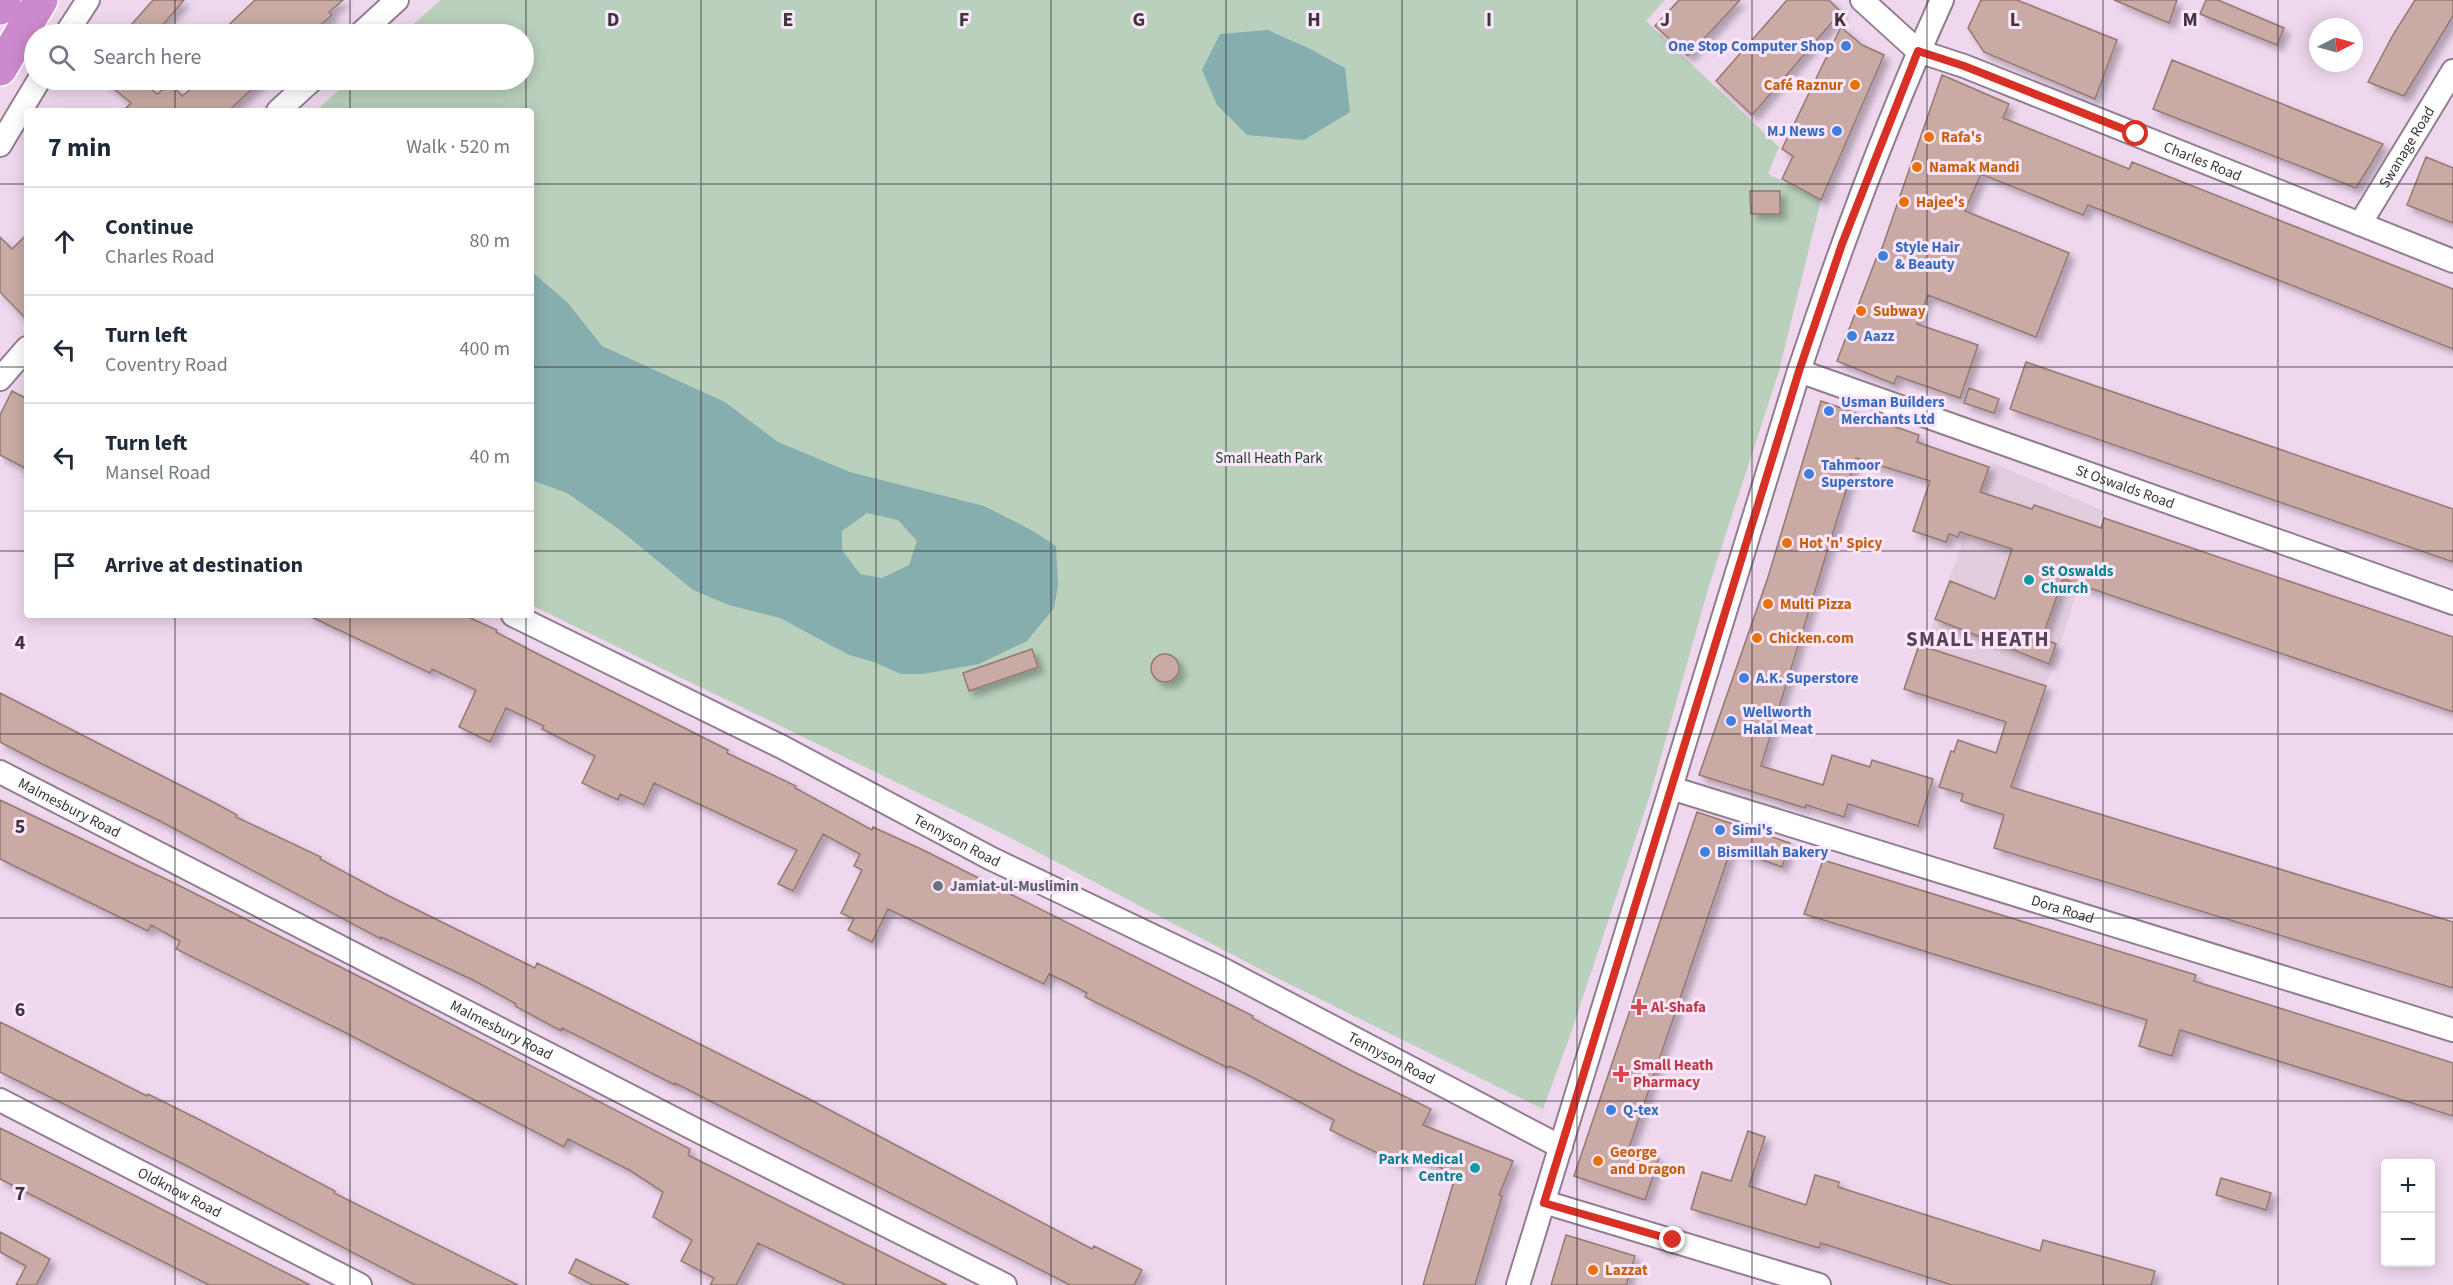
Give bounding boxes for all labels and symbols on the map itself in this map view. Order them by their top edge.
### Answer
text: D [607,6,619,34]
text: E [783,6,793,34]
text: F [959,6,969,34]
text: G [1133,6,1145,34]
text: H [1307,6,1321,34]
text: I [1486,6,1492,34]
text: J [1660,6,1670,34]
text: K [1834,6,1847,34]
text: L [2010,6,2020,34]
text: M [2182,6,2198,34]
north arrow [2309,18,2363,72]
place label: One Stop Computer Shop [1668,36,1834,57]
marker: One Stop Computer Shop [1839,39,1853,53]
place label: Café Raznur [1764,75,1843,96]
marker: Café Raznur [1848,78,1862,92]
street label: Swanage Road [2374,102,2440,192]
route start [2122,120,2148,146]
place label: MJ News [1767,121,1825,142]
marker: MJ News [1830,124,1844,138]
place label: Rafa's [1941,127,1982,148]
marker: Rafa's [1922,130,1936,144]
street label: Charles Road [2160,136,2245,186]
place label: Namak Mandi [1929,157,2020,178]
marker: Namak Mandi [1910,160,1924,174]
place label: Hajee's [1916,192,1965,213]
marker: Hajee's [1897,195,1911,209]
place label: Style Hair & Beauty [1895,237,1960,275]
marker: Style Hair & Beauty [1876,249,1890,263]
place label: Subway [1873,301,1926,322]
marker: Subway [1854,304,1868,318]
place label: Aazz [1863,326,1895,347]
marker: Aazz [1845,329,1859,343]
place label: Usman Builders Merchants Ltd [1841,392,1945,430]
marker: Usman Builders Merchants Ltd [1822,404,1836,418]
park label: Small Heath Park [1215,448,1323,469]
place label: Tahmoor Superstore [1821,455,1894,493]
street label: St Oswalds Road [2073,459,2178,514]
marker: Tahmoor Superstore [1802,467,1816,481]
place label: Hot 'n' Spicy [1799,533,1882,554]
marker: Hot 'n' Spicy [1780,536,1794,550]
place label: St Oswalds Church [2041,561,2114,599]
marker: St Oswalds Church [2022,573,2036,587]
place label: Multi Pizza [1780,594,1852,615]
marker: Multi Pizza [1761,597,1775,611]
district label: SMALL HEATH [1906,624,2050,654]
place label: Chicken.com [1769,628,1854,649]
text: 4 [15,629,26,657]
marker: Chicken.com [1750,631,1764,645]
place label: A.K. Superstore [1755,668,1859,689]
marker: A.K. Superstore [1737,671,1751,685]
place label: Wellworth Halal Meat [1743,702,1813,740]
marker: Wellworth Halal Meat [1724,714,1738,728]
street label: Malmesbury Road [14,773,124,843]
street label: Tennyson Road [910,809,1004,872]
text: 5 [15,813,25,841]
place label: Simi's [1732,820,1773,841]
marker: Simi's [1713,823,1727,837]
place label: Bismillah Bakery [1717,842,1829,863]
marker: Bismillah Bakery [1698,845,1712,859]
place label: Jamiat-ul-Muslimin [950,876,1079,897]
marker: Jamiat-ul-Muslimin [931,879,945,893]
street label: Dora Road [2029,890,2097,929]
street label: Malmesbury Road [447,995,557,1065]
text: 6 [15,996,25,1024]
place label: Al-Shafa [1650,997,1706,1018]
marker: Al-Shafa [1632,1000,1646,1014]
street label: Tennyson Road [1344,1026,1439,1090]
place label: Small Heath Pharmacy [1633,1055,1713,1093]
marker: Small Heath Pharmacy [1614,1067,1628,1081]
place label: Q-tex [1623,1100,1659,1121]
marker: Q-tex [1604,1103,1618,1117]
place label: George and Dragon [1610,1142,1686,1180]
place label: Park Medical Centre [1378,1149,1464,1187]
marker: George and Dragon [1591,1154,1605,1168]
marker: Park Medical Centre [1468,1161,1482,1175]
street label: Oldknow Road [134,1162,225,1223]
text: 7 [15,1180,25,1208]
route end [1659,1226,1685,1252]
place label: Lazzat [1605,1260,1648,1281]
marker: Lazzat [1586,1263,1600,1277]

